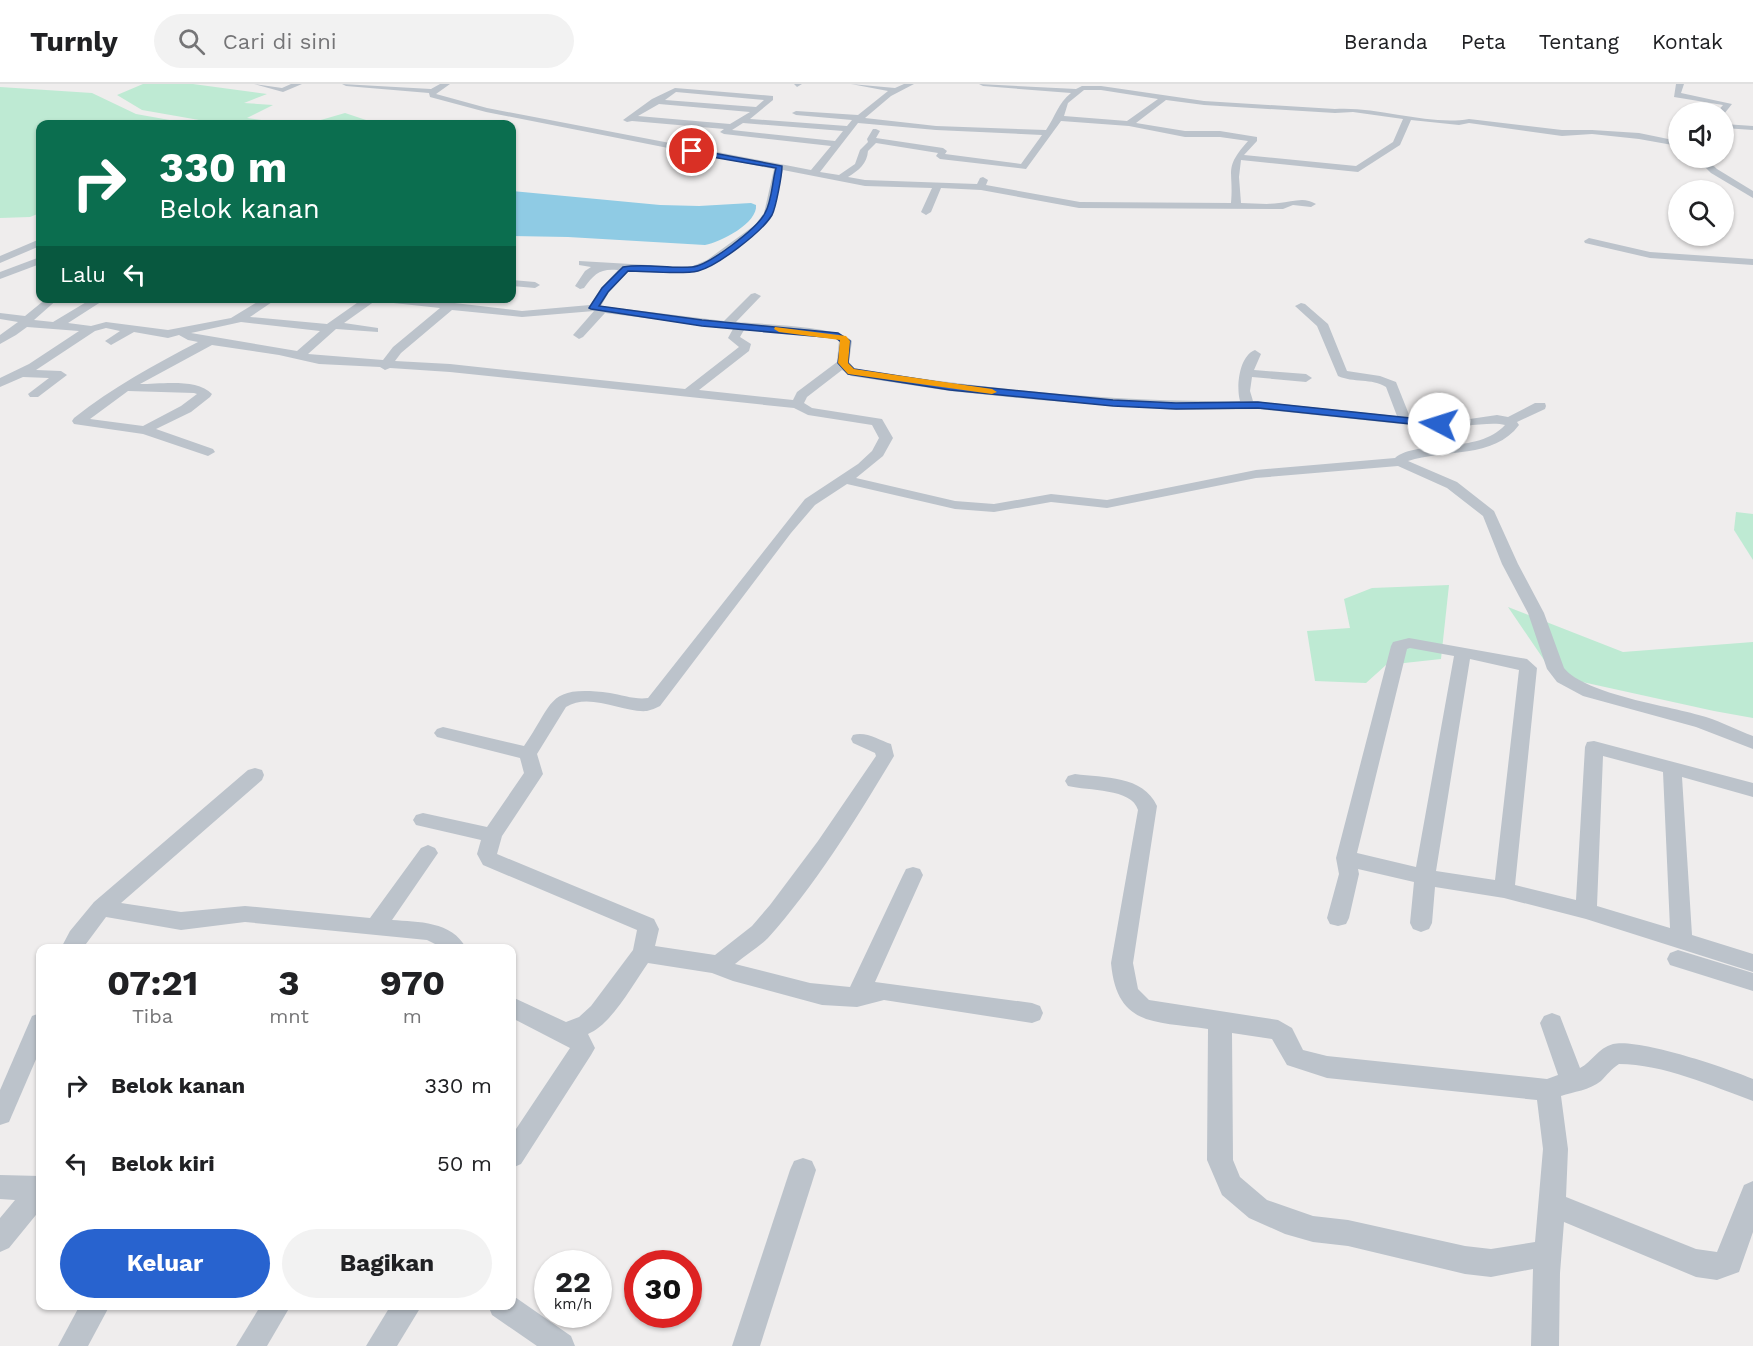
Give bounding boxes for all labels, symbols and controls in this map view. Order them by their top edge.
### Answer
search box [154,14,574,68]
text: Turnly [30,25,118,58]
icon: search [175,25,208,58]
text: Cari di sini [223,29,337,54]
text: Beranda [1344,29,1428,54]
text: Peta [1461,29,1506,54]
text: Tentang [1539,29,1619,54]
text: Kontak [1652,29,1723,54]
map controls [1668,102,1734,246]
button: sound [1668,102,1734,168]
pin [666,125,717,176]
icon: arrive [675,134,708,167]
text: 330 m [159,143,287,192]
icon: right [60,144,138,222]
button: search [1668,180,1734,246]
text: Belok kanan [159,193,320,225]
icon: left [118,258,151,291]
text: Lalu [60,262,106,287]
position arrow [1407,392,1471,456]
text: 07:21 [107,962,198,1004]
text: 3 [278,962,300,1004]
text: 970 [380,962,445,1004]
text: Tiba [132,1004,173,1028]
text: mnt [269,1004,309,1028]
text: m [403,1004,422,1028]
icon: right [60,1069,93,1102]
text: Belok kanan [111,1073,245,1098]
text: 330 m [424,1073,492,1098]
icon: left [60,1147,93,1180]
text: Belok kiri [111,1151,215,1176]
text: 50 m [437,1151,492,1176]
button: Keluar [60,1229,270,1298]
button: Bagikan [282,1229,492,1298]
speed limit sign: 30 [624,1250,702,1328]
text: 22 [555,1264,591,1299]
text: km/h [554,1295,592,1313]

